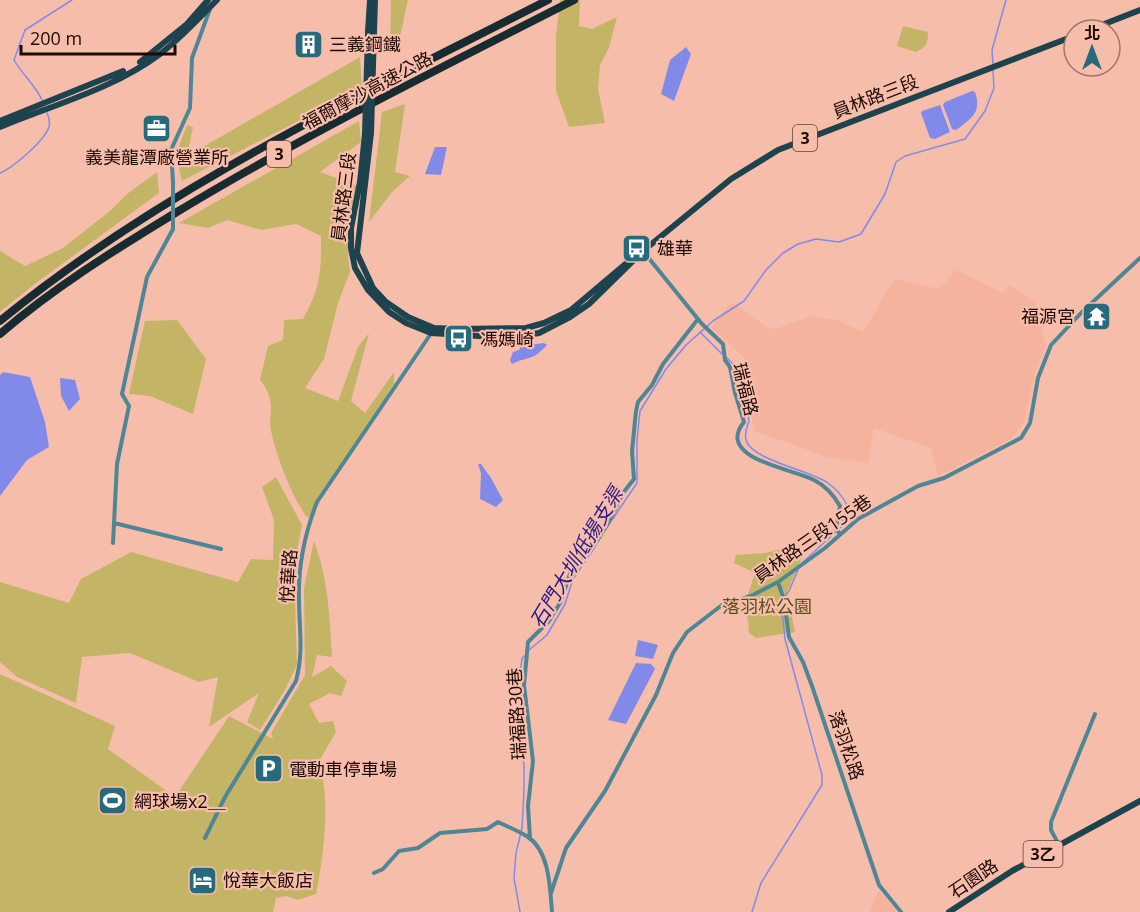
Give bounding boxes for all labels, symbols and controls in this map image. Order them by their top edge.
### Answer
scale bar [21,18,176,56]
north arrow [1062,18,1122,78]
text: 北 [1084,22,1100,44]
text: 200 m [30,26,82,50]
building icon: 三義鋼鐵 [292,28,324,60]
place label: 三義鋼鐵 [329,32,401,56]
street label: 福爾摩沙高速公路 [298,46,436,134]
street label: 員林路三段 [829,69,921,123]
office icon: 義美龍潭廠營業所 [141,112,173,144]
road number: 3 [793,125,817,151]
road number: 3 [267,141,291,167]
place label: 義美龍潭廠營業所 [85,145,229,169]
street label: 員林路三段 [326,151,360,243]
bus stop icon: 雄華 [620,232,652,264]
place label: 雄華 [657,236,693,260]
temple icon: 福源宮 [1080,300,1112,332]
place label: 福源宮 [1021,304,1075,328]
bus stop icon: 馮媽崎 [443,323,475,355]
place label: 馮媽崎 [480,327,534,351]
street label: 瑞福路 [728,360,764,418]
water label: 石門大圳低揚支渠 [523,479,630,633]
street label: 員林路三段155巷 [748,488,876,588]
street label: 悅華路 [274,548,302,604]
park label: 落羽松公園 [722,594,812,618]
street label: 瑞福路30巷 [502,667,530,761]
street label: 落羽松路 [824,707,870,783]
parking icon: 電動車停車場 [252,753,284,785]
place label: 電動車停車場 [289,757,397,781]
sports icon: 網球場x2＿ [97,785,129,817]
place label: 網球場x2＿ [134,789,226,813]
road number: 3乙 [1024,841,1062,867]
street label: 石園路 [944,853,1002,903]
hotel icon: 悅華大飯店 [186,864,218,896]
place label: 悅華大飯店 [223,868,313,892]

